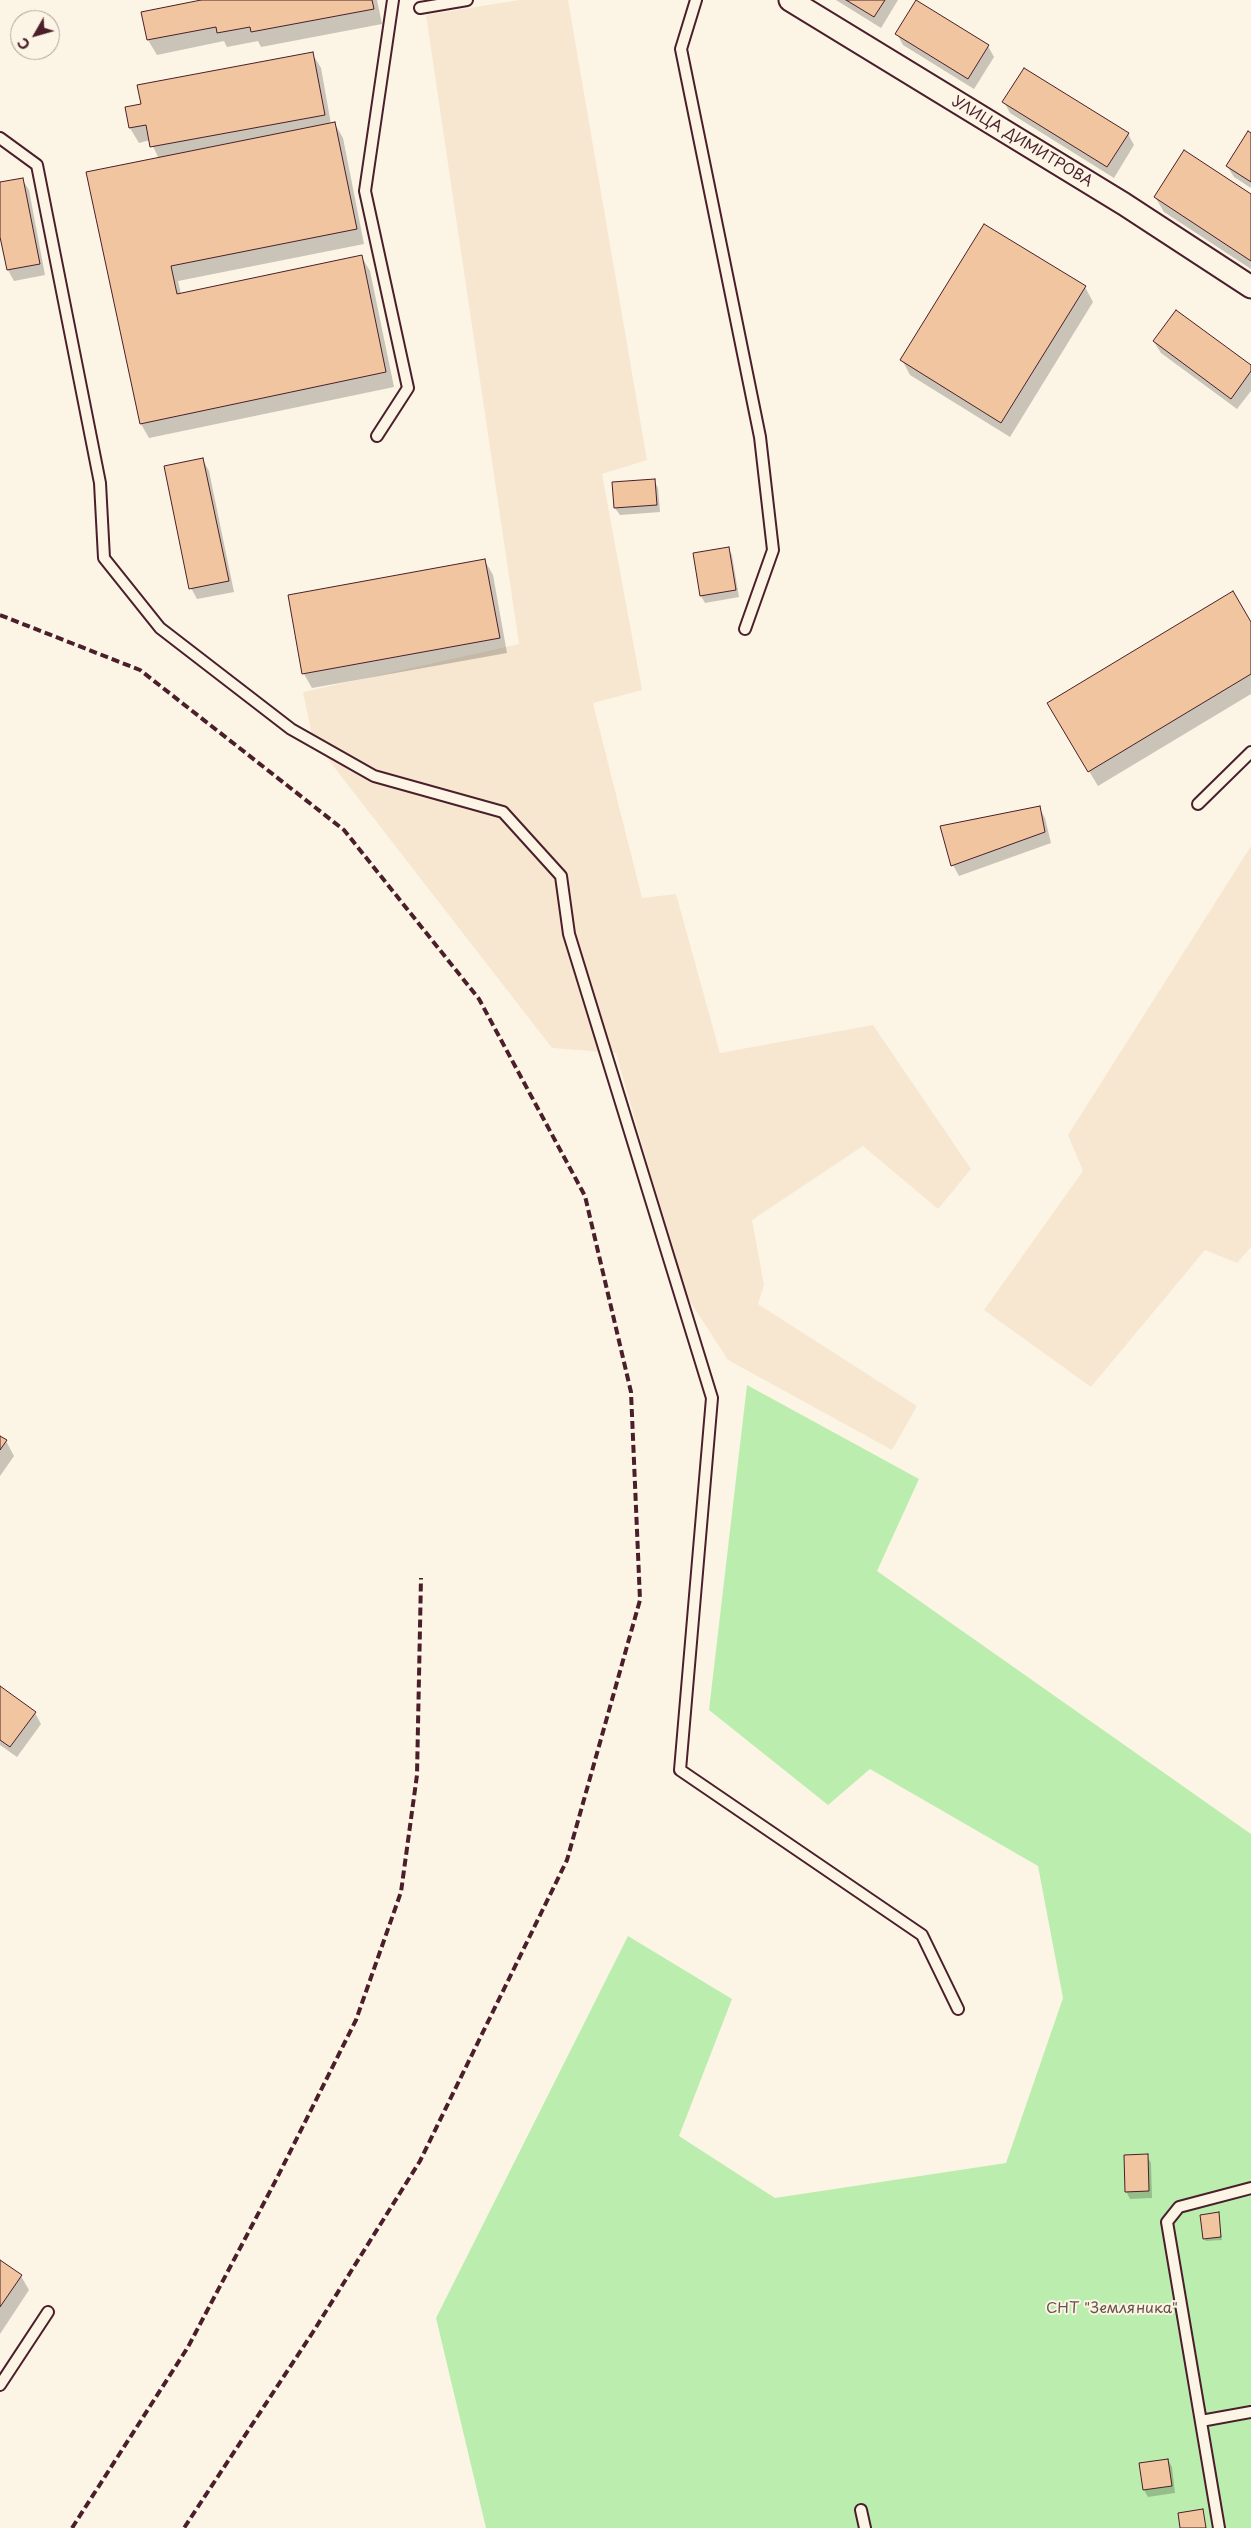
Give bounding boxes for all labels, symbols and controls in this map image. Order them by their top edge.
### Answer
north arrow [10,10,60,60]
text: С [12,33,35,55]
street label: УЛИЦА ДИМИТРОВА [948,93,1096,191]
park label: СНТ "Земляника" [1046,2300,1178,2318]

